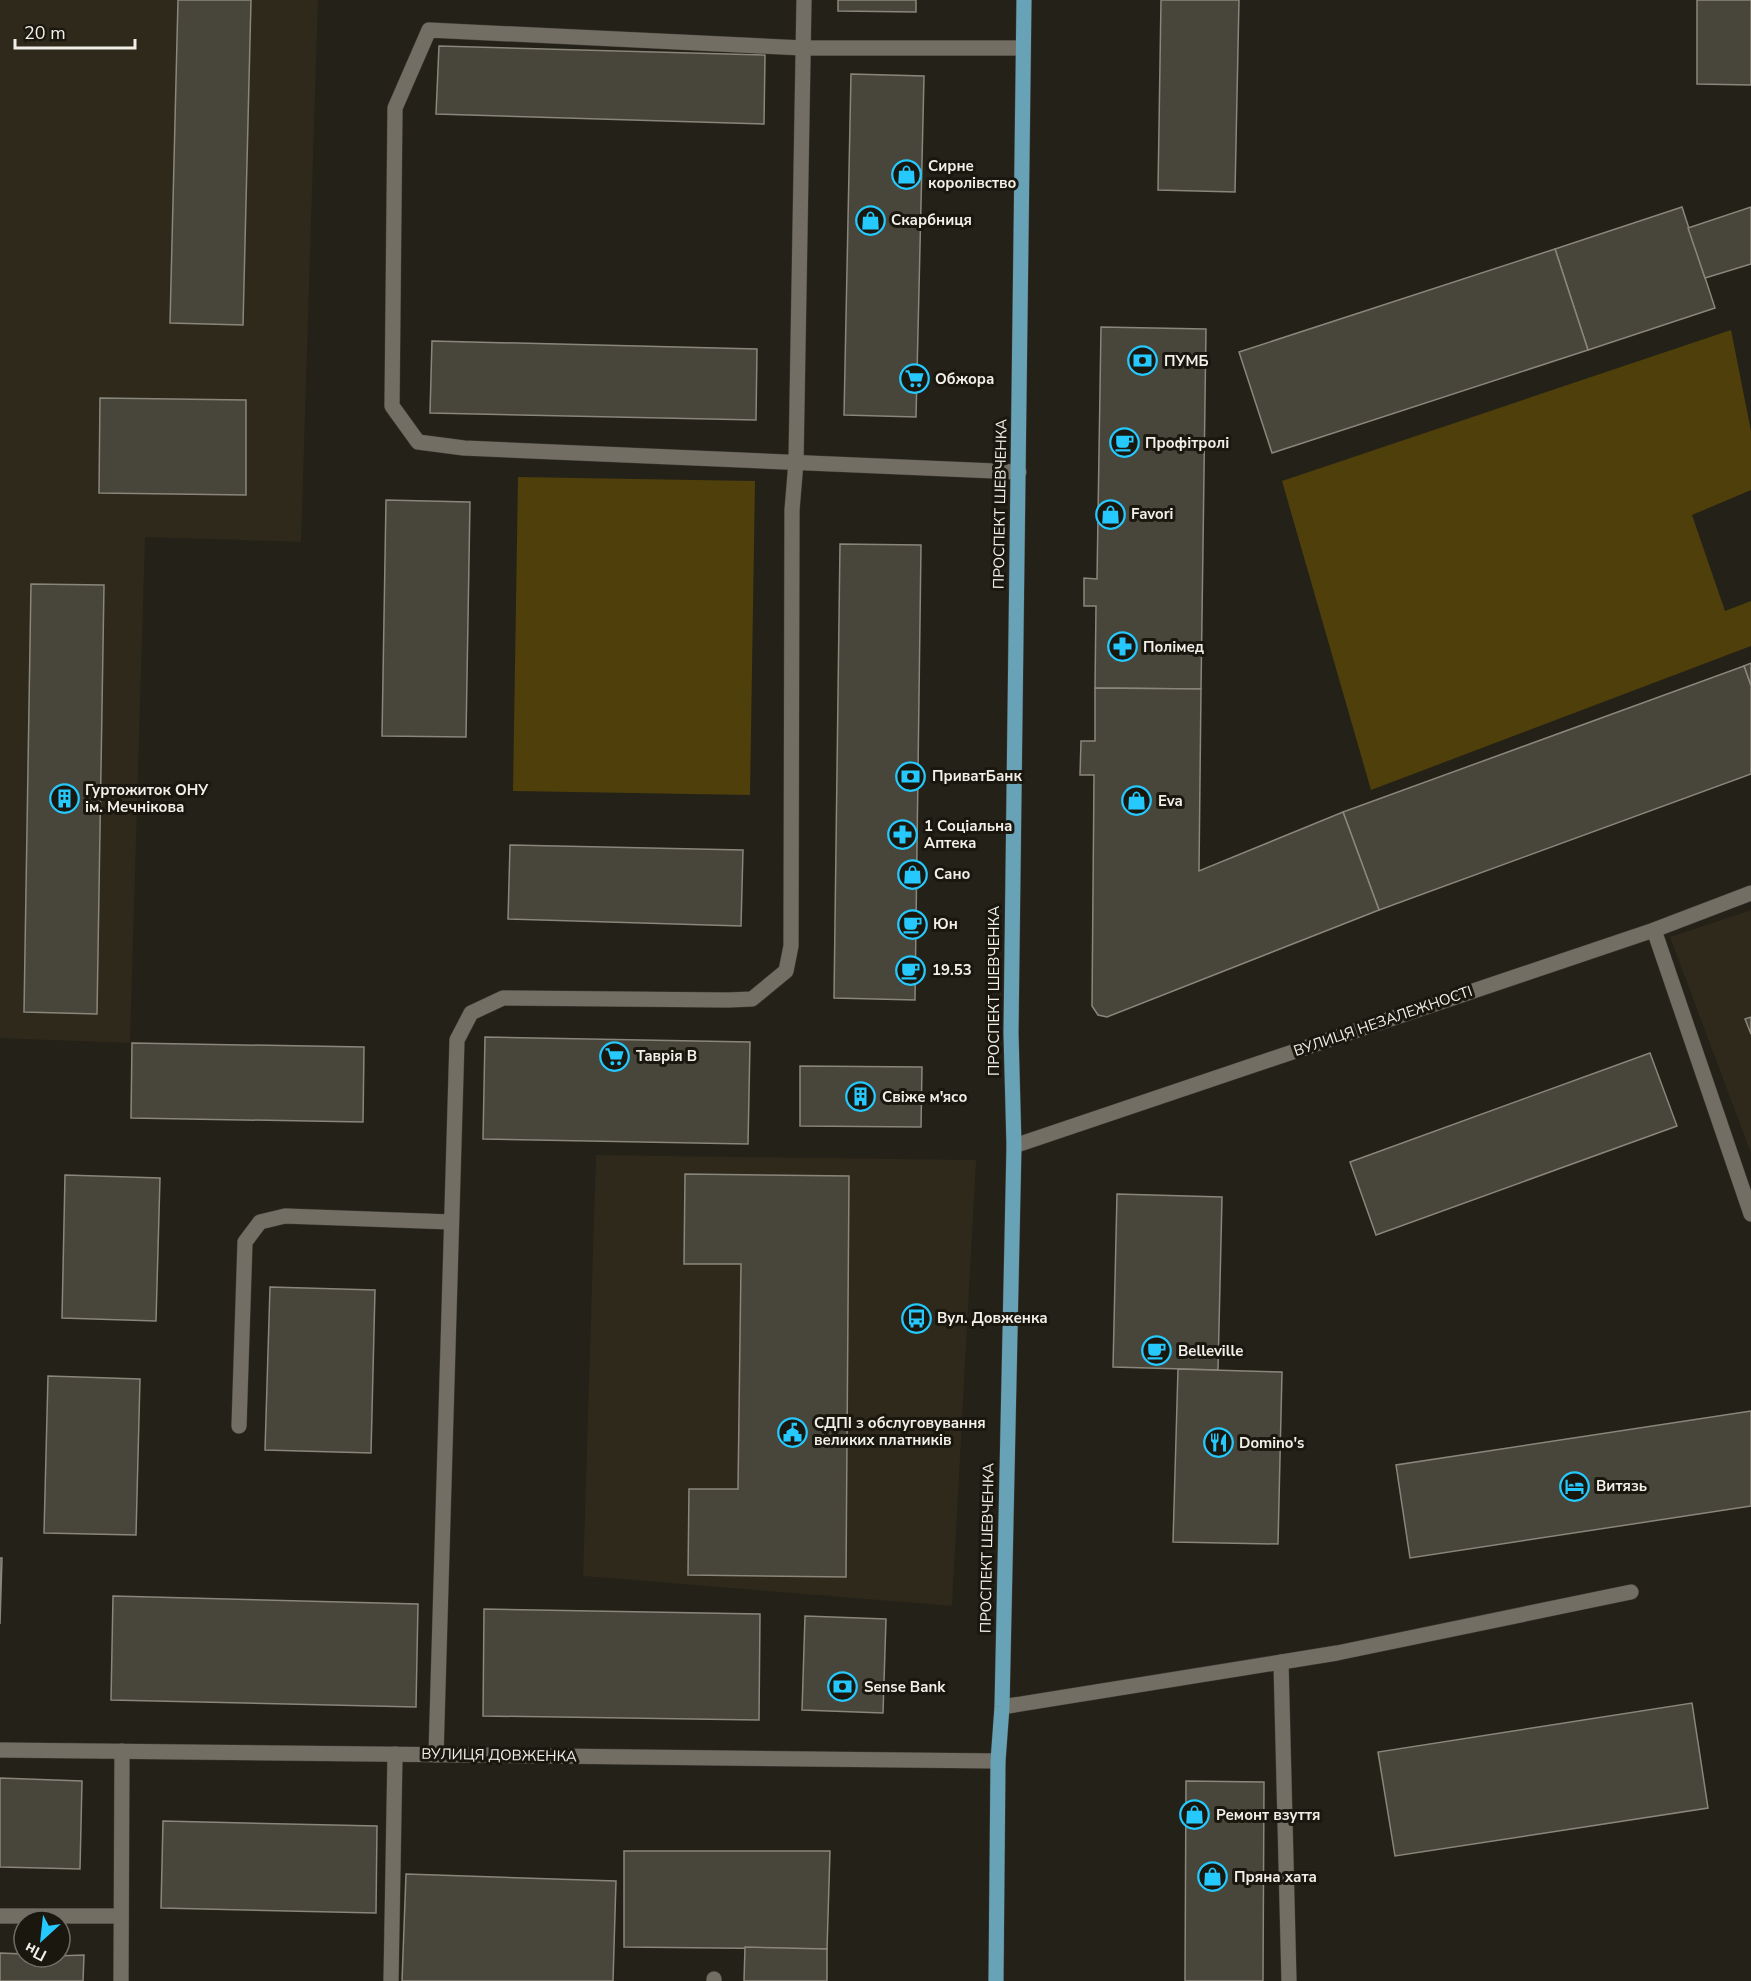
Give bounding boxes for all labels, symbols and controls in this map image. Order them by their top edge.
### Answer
scale bar [15,12,135,50]
text: 20 m [24,21,66,45]
place label: Сирне королівство [928,156,1017,193]
shop icon: Сирне королівство [891,159,923,191]
shop icon: Скарбниця [854,204,886,236]
place label: Скарбниця [891,210,972,230]
bank icon: ПУМБ [1127,345,1159,377]
place label: ПУМБ [1164,351,1209,371]
supermarket icon: Обжора [898,363,930,395]
place label: Обжора [935,369,995,389]
street label: ПРОСПЕКТ ШЕВЧЕНКА [989,419,1011,589]
cafe icon: Профітролі [1108,427,1140,459]
place label: Профітролі [1145,433,1229,453]
shop icon: Favori [1094,498,1126,530]
place label: Favori [1131,504,1173,524]
pharmacy icon: Полімед [1106,631,1138,663]
place label: Полімед [1143,637,1204,657]
bank icon: ПриватБанк [895,760,927,792]
place label: ПриватБанк [932,766,1022,786]
place label: Гуртожиток ОНУ ім. Мечнікова [85,780,209,817]
building icon: Гуртожиток ОНУ ім. Мечнікова [48,783,80,815]
shop icon: Eva [1121,785,1153,817]
place label: Eva [1158,791,1183,811]
place label: 1 Соціальна Аптека [924,816,1013,853]
pharmacy icon: 1 Соціальна Аптека [887,819,919,851]
shop icon: Сано [897,858,929,890]
place label: Сано [934,864,971,884]
street label: ПРОСПЕКТ ШЕВЧЕНКА [984,906,1004,1076]
cafe icon: Юн [896,908,928,940]
place label: Юн [933,914,958,934]
cafe icon: 19.53 [895,954,927,986]
place label: 19.53 [932,960,972,980]
street label: ВУЛИЦЯ НЕЗАЛЕЖНОСТІ [1291,981,1475,1061]
supermarket icon: Таврія В [599,1040,631,1072]
place label: Таврія В [636,1046,697,1066]
building icon: Свіже м'ясо [845,1081,877,1113]
place label: Свіже м'ясо [882,1087,967,1107]
bus stop icon: Вул. Довженка [900,1302,932,1334]
place label: Вул. Довженка [937,1308,1048,1328]
cafe icon: Belleville [1141,1335,1173,1367]
place label: Belleville [1178,1341,1243,1361]
place label: СДПІ з обслуговування великих платників [814,1413,986,1450]
public building icon: СДПІ з обслуговування великих платників [777,1416,809,1448]
restaurant icon: Domino's [1202,1427,1234,1459]
place label: Domino's [1239,1433,1304,1453]
street label: ПРОСПЕКТ ШЕВЧЕНКА [976,1463,998,1633]
hotel icon: Витязь [1559,1470,1591,1502]
place label: Витязь [1596,1476,1647,1496]
bank icon: Sense Bank [827,1671,859,1703]
place label: Sense Bank [864,1677,946,1697]
street label: ВУЛИЦЯ ДОВЖЕНКА [421,1744,577,1766]
shop icon: Ремонт взуття [1179,1799,1211,1831]
place label: Ремонт взуття [1216,1805,1321,1825]
shop icon: Пряна хата [1197,1861,1229,1893]
place label: Пряна хата [1234,1867,1317,1887]
north arrow [12,1909,72,1969]
text: Пн [21,1937,50,1966]

